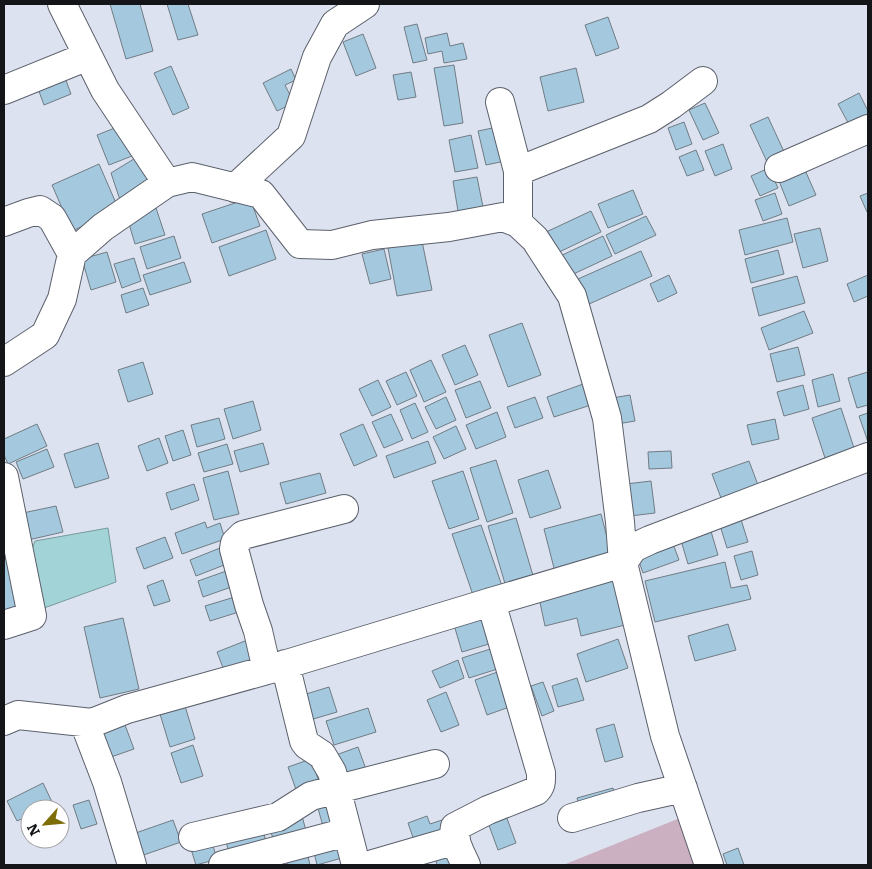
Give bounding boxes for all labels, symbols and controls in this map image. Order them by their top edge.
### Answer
north arrow [20,799,70,849]
text: N [21,820,44,840]

